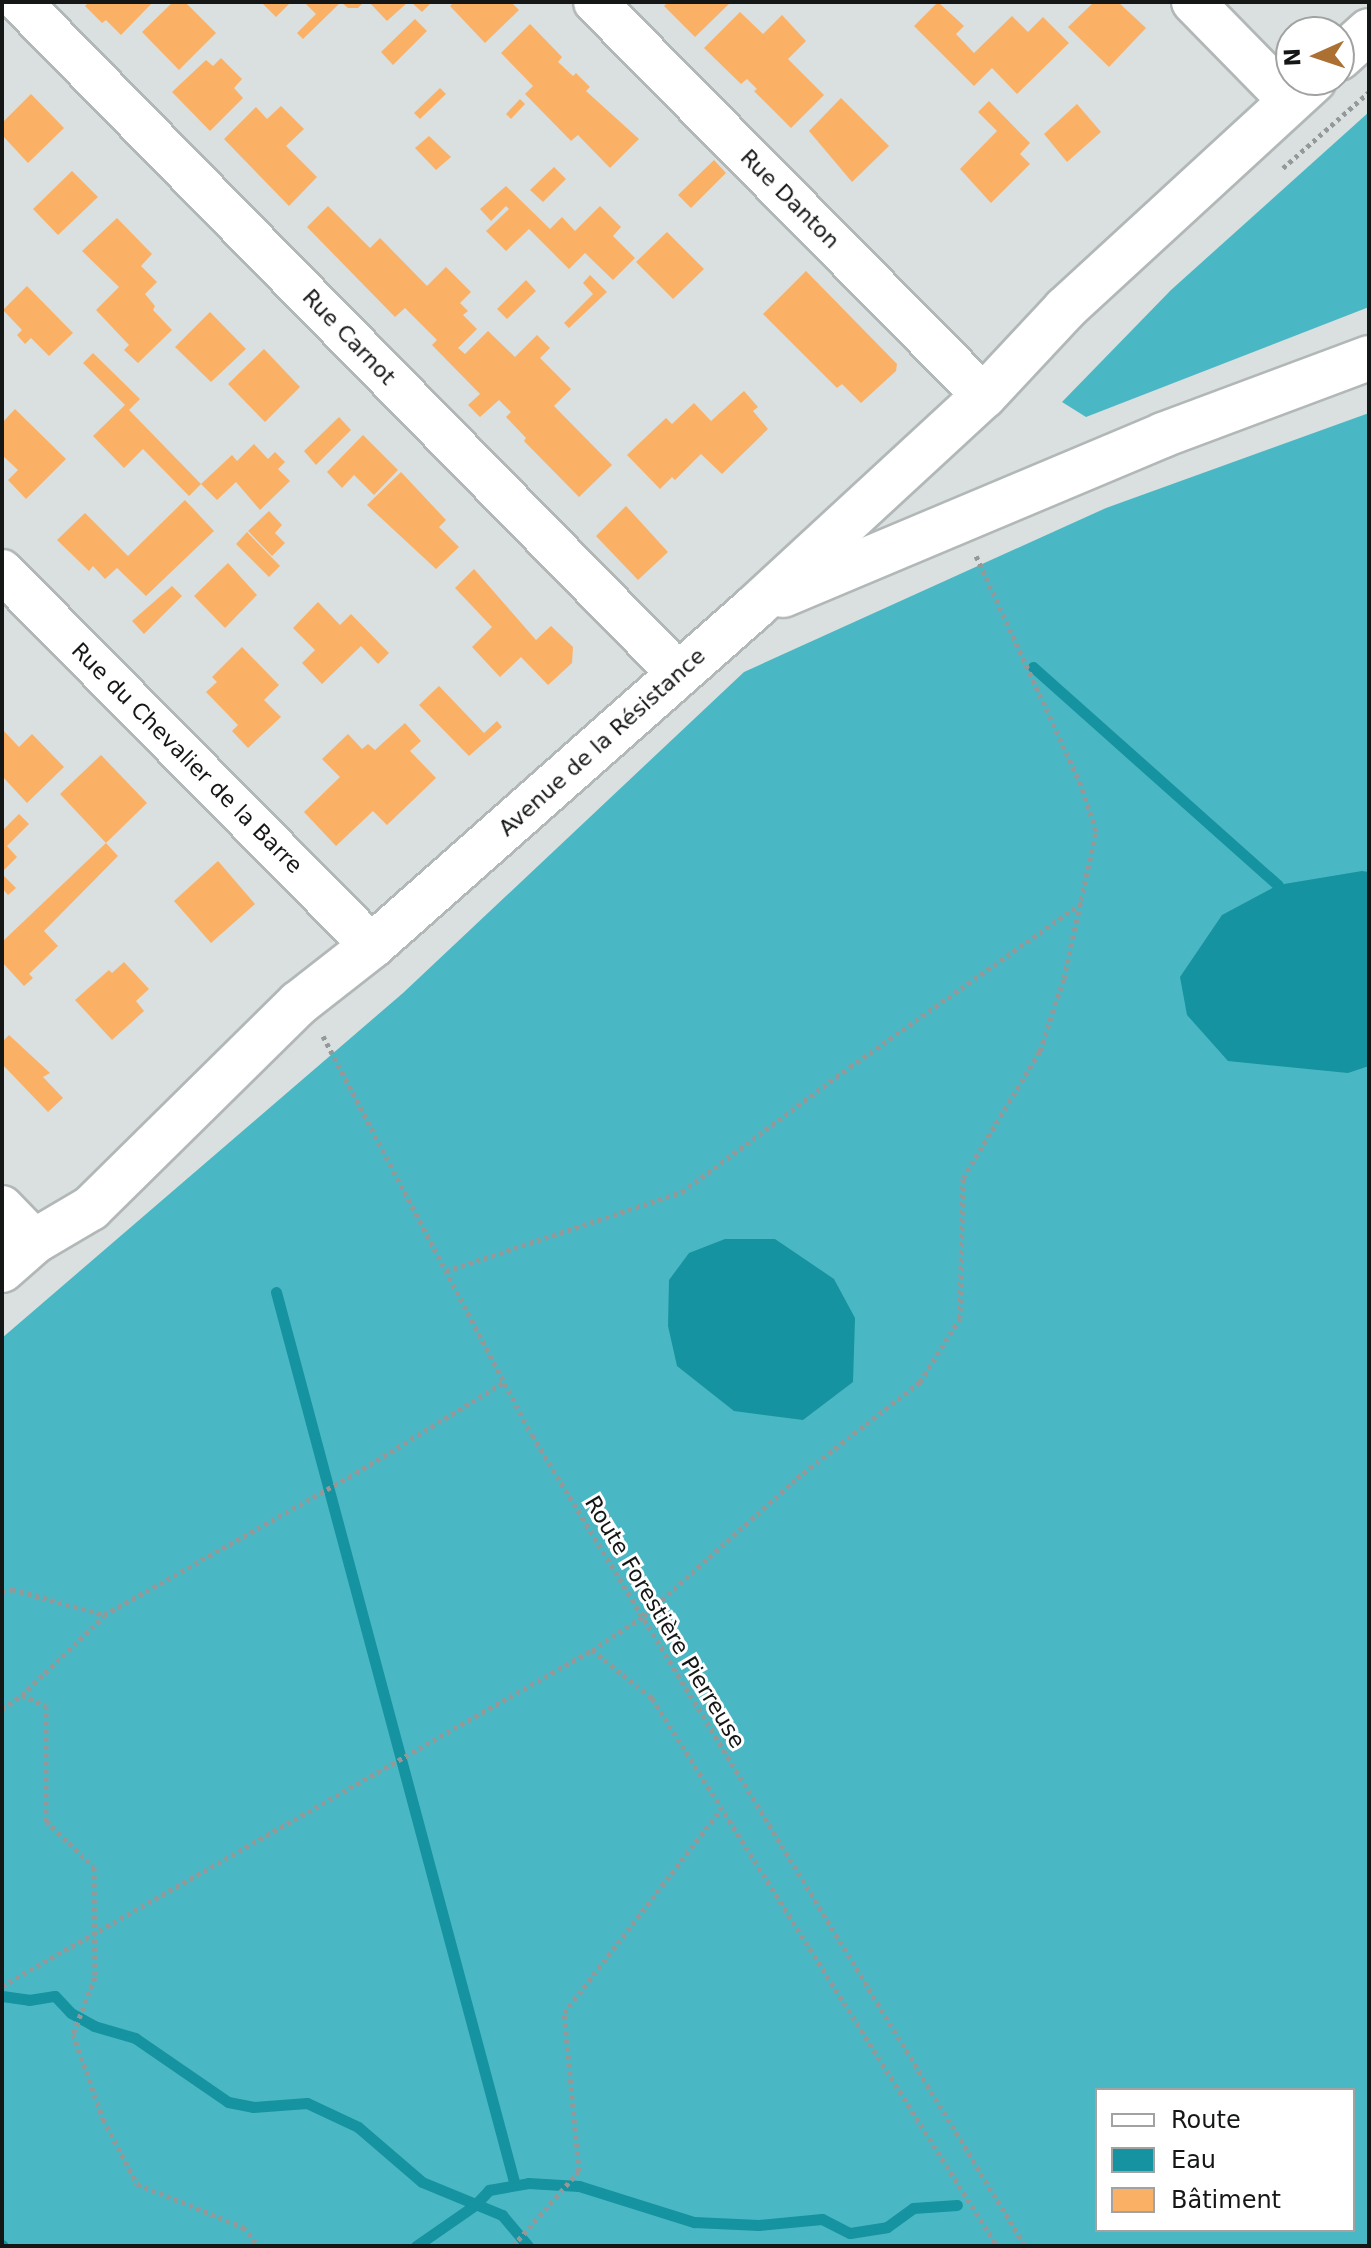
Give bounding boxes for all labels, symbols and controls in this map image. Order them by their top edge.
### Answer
north arrow [1275,16,1355,96]
text: N [1280,47,1305,67]
street label: Rue Danton [735,144,845,254]
street label: Rue Carnot [297,284,401,390]
street label: Rue du Chevalier de la Barre [66,637,308,879]
street label: Avenue de la Résistance [493,642,711,842]
street label: Route Forestière Pierreuse [579,1491,751,1753]
legend [1095,2088,1355,2232]
text: Route [1171,2106,1241,2134]
text: Eau [1171,2146,1216,2174]
text: Bâtiment [1171,2186,1281,2214]

